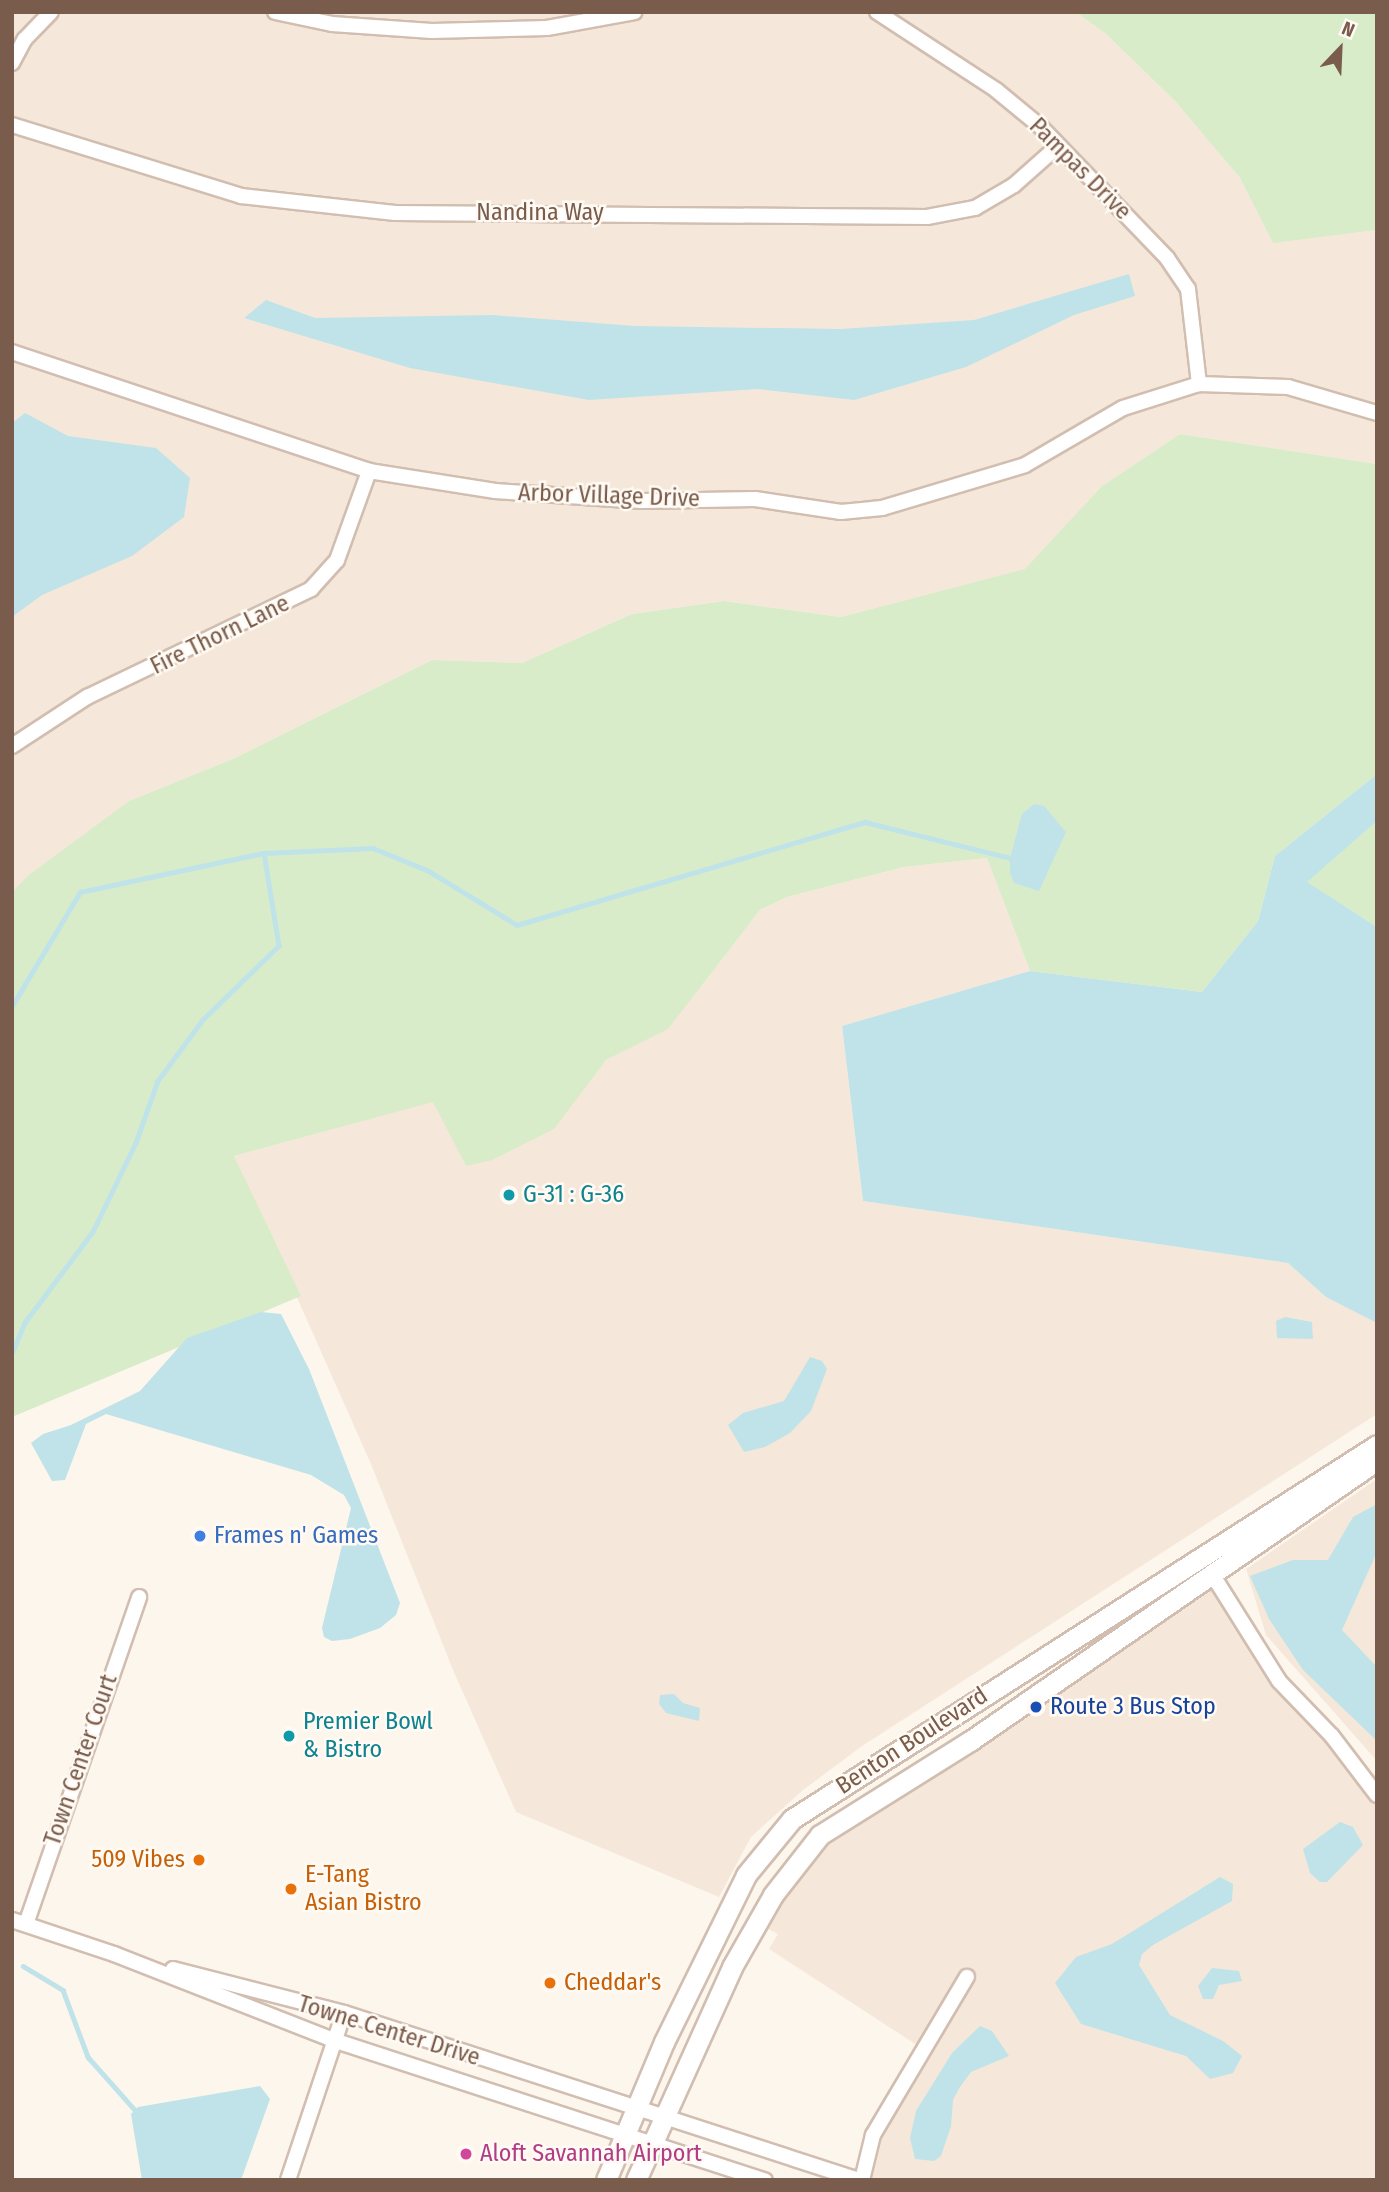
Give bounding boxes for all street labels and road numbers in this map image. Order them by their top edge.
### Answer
street label: Pampas Drive [1023,112,1137,226]
street label: Nandina Way [476,199,604,227]
street label: Arbor Village Drive [518,478,700,514]
street label: Fire Thorn Lane [146,589,294,681]
street label: Town Center Court [38,1671,124,1849]
street label: Benton Boulevard [831,1681,993,1801]
street label: Towne Center Drive [295,1990,483,2072]

